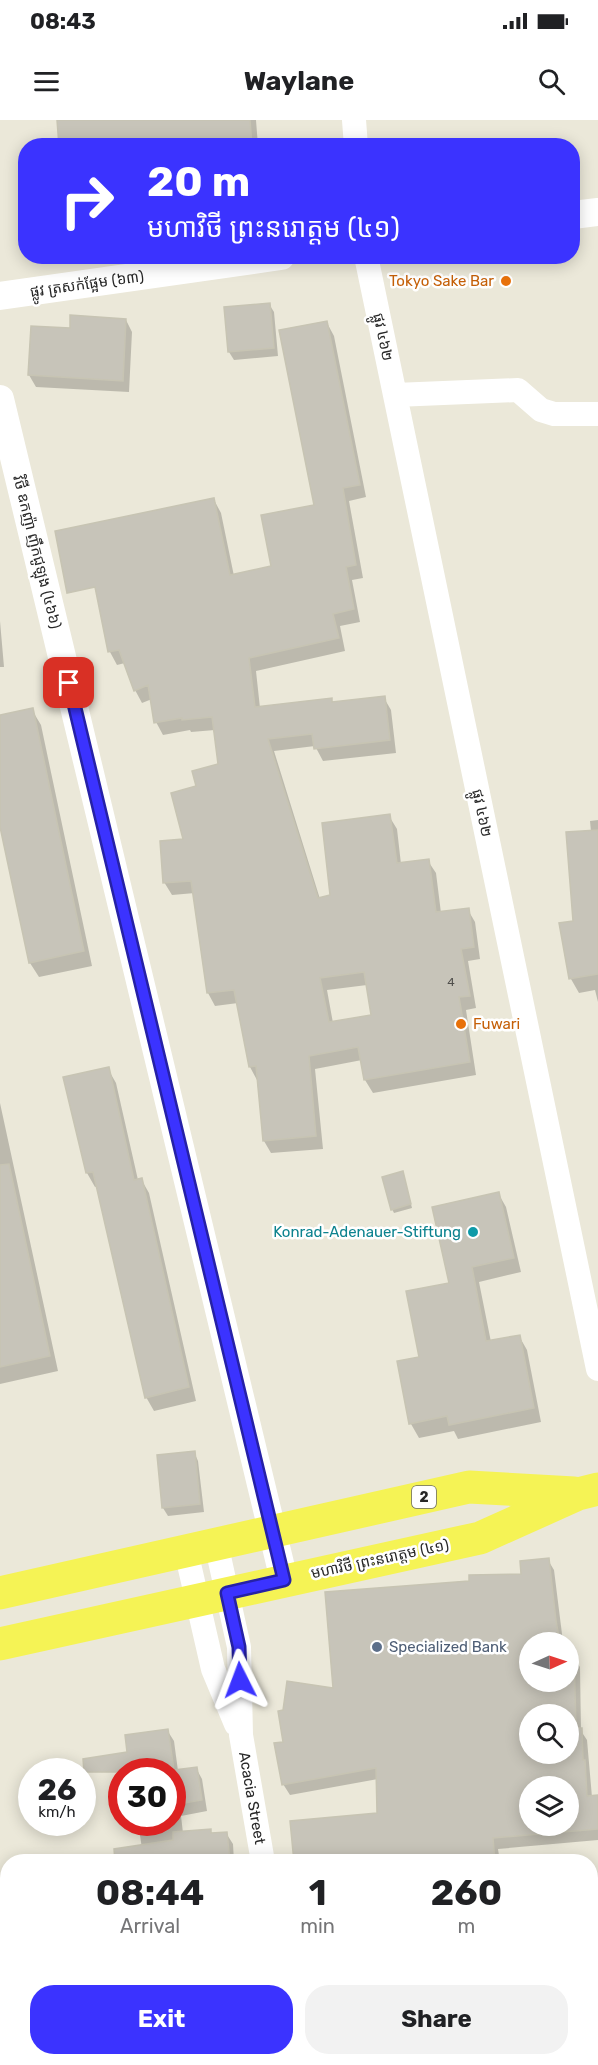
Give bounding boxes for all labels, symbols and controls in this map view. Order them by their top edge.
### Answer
text: 08:43 [30,8,96,35]
icon: menu [30,65,63,98]
text: Waylane [244,65,354,97]
icon: search [535,65,568,98]
text: 20 m [147,157,250,207]
icon: right [48,162,126,240]
text: មហាវិថី ព្រះនរោត្តម (៤១) [147,212,400,244]
street label: ផ្លូវ ត្រសក់ផ្អែម (៦៣) [29,267,146,305]
place label: Tokyo Sake Bar [389,272,494,290]
marker: Tokyo Sake Bar [499,274,513,288]
street label: ផ្លូវ ៤៦២ [365,311,397,363]
street label: វិថី ឧកញ៉ា ញឹកជូឡុង (៤៦៦) [5,473,65,631]
pin [43,657,94,708]
icon: arrive [52,666,85,699]
street label: ផ្លូវ ៤៦២ [464,787,496,839]
house number: 4 [447,975,455,989]
place label: Fuwari [473,1015,520,1033]
marker: Fuwari [454,1017,468,1031]
place label: Konrad-Adenauer-Stiftung [273,1223,461,1241]
marker: Konrad-Adenauer-Stiftung [466,1225,480,1239]
road number: 2 [412,1486,436,1508]
street label: មហាវិថី ព្រះនរោត្តម (៤១) [309,1535,451,1583]
north arrow [519,1632,579,1692]
map controls [519,1632,579,1836]
place label: Specialized Bank [389,1638,507,1656]
marker: Specialized Bank [370,1640,384,1654]
position arrow [208,1648,272,1712]
button: search [519,1704,579,1764]
street label: Acacia Street [235,1750,269,1846]
speed limit sign: 30 [108,1758,186,1836]
text: 26 [37,1772,77,1808]
button: layers [519,1776,579,1836]
text: km/h [38,1803,76,1821]
text: 08:44 [96,1871,204,1914]
text: 1 [309,1871,327,1914]
text: 260 [431,1871,502,1914]
text: Arrival [120,1914,180,1938]
text: min [300,1914,335,1938]
text: m [458,1914,475,1938]
button: Exit [30,1985,293,2054]
button: Share [305,1985,568,2054]

